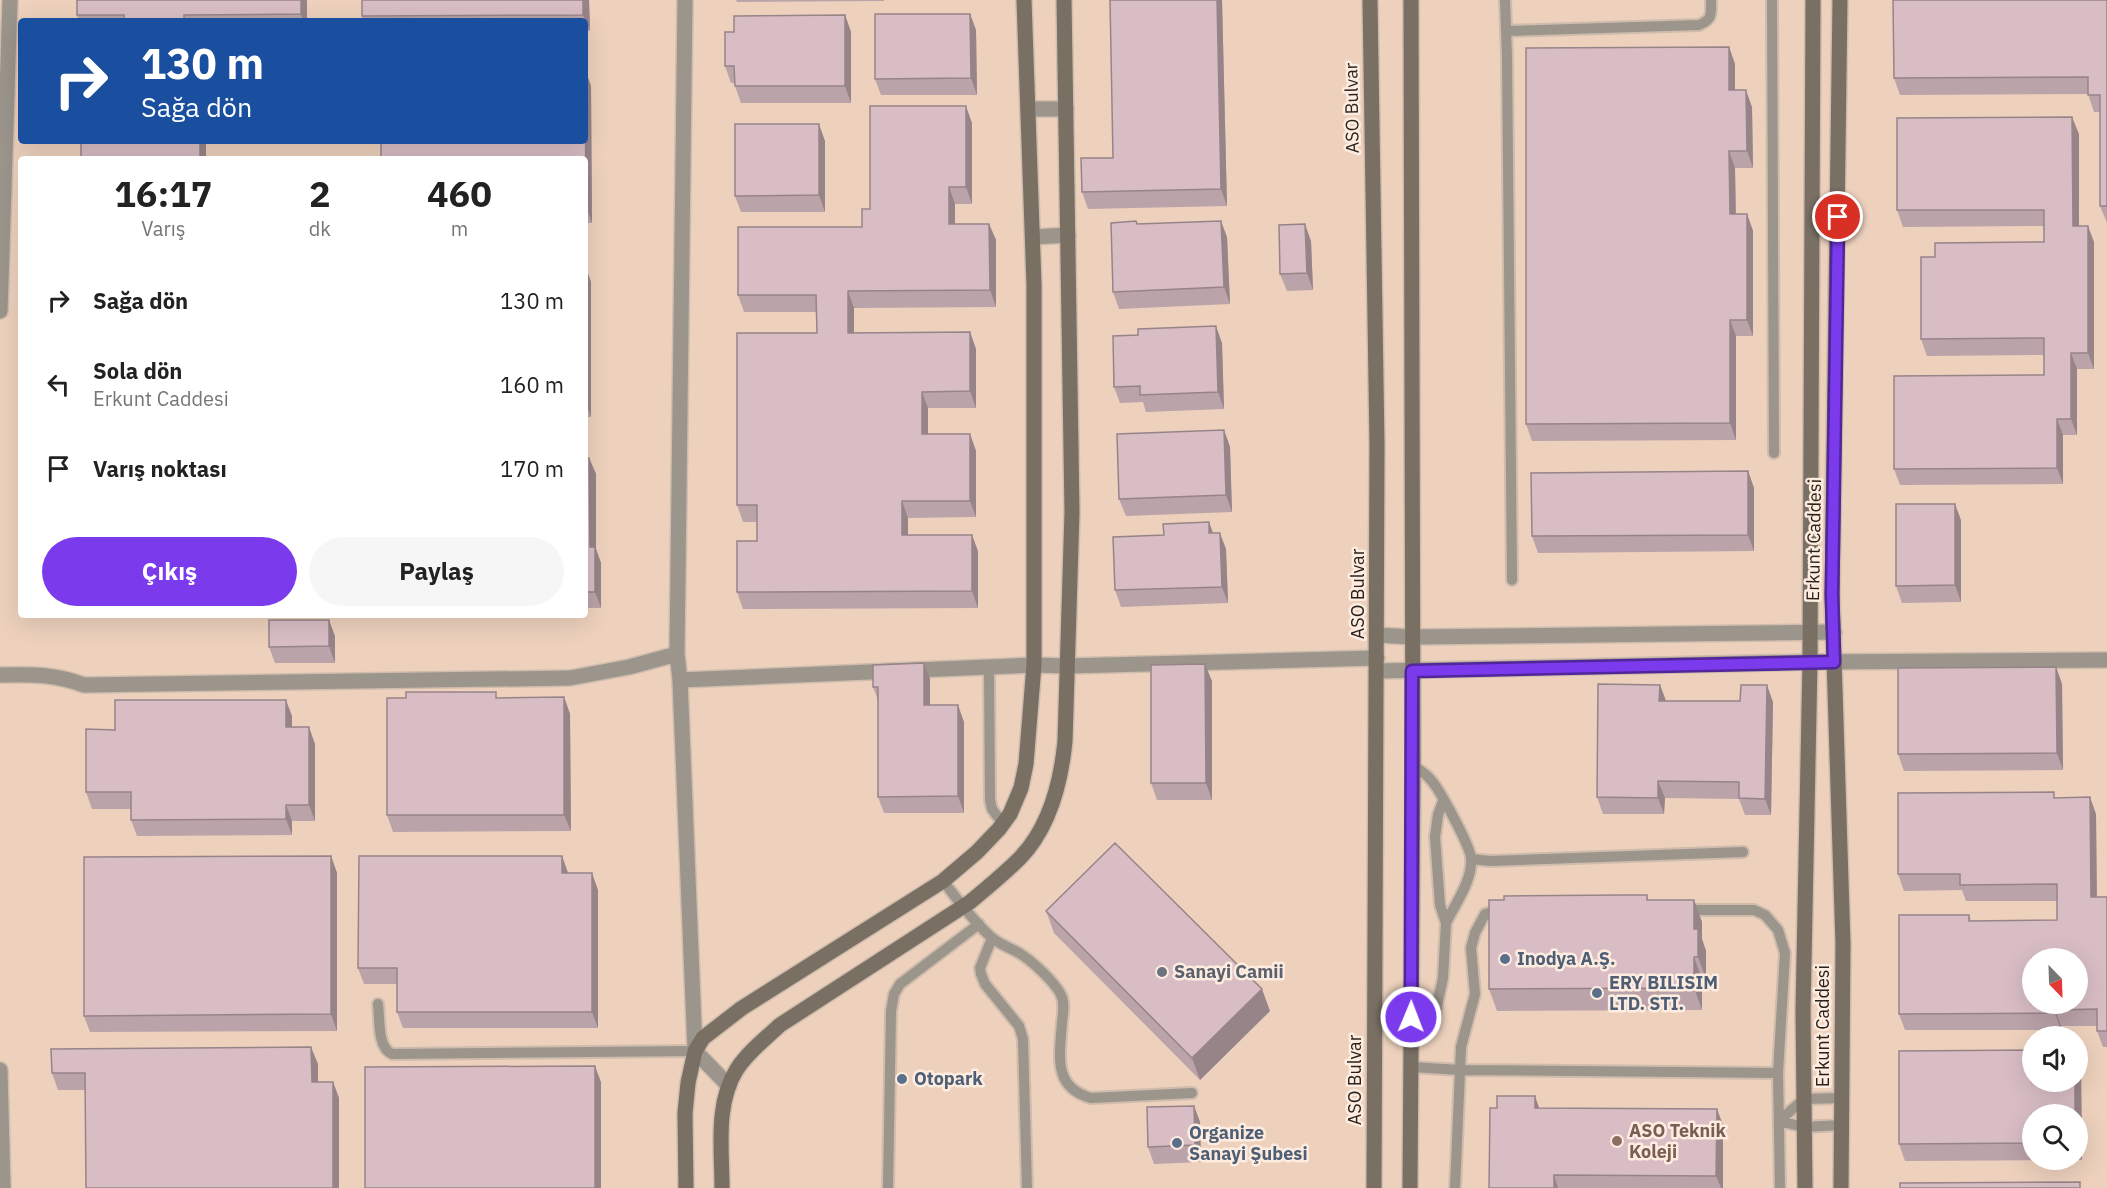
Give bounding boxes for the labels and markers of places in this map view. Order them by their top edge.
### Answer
pin [1812,191,1863,242]
place label: Inodya A.Ş. [1517,947,1616,970]
marker: Inodya A.Ş. [1498,952,1512,966]
place label: Sanayi Camii [1174,960,1284,983]
marker: Sanayi Camii [1155,965,1169,979]
place label: ERY BILISIM LTD. STI. [1609,971,1718,1015]
marker: ERY BILISIM LTD. STI. [1590,986,1604,1000]
place label: Otopark [914,1067,983,1090]
marker: Otopark [895,1072,909,1086]
place label: ASO Teknik Koleji [1629,1119,1726,1163]
place label: Organize Sanayi Şubesi [1189,1121,1308,1165]
marker: ASO Teknik Koleji [1610,1134,1624,1148]
marker: Organize Sanayi Şubesi [1170,1136,1184,1150]

